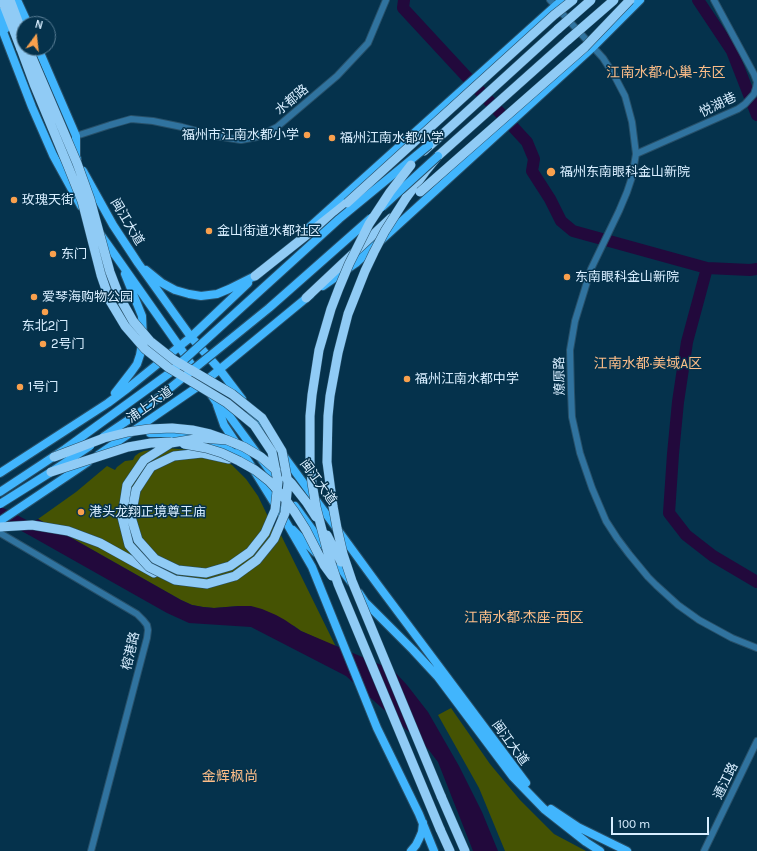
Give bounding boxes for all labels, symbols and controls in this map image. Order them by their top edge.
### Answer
north arrow [16,16,56,56]
text: N [33,18,44,32]
district label: 江南水都·心巢-东区 [606,65,726,81]
street label: 水都路 [272,81,312,119]
street label: 悦湖巷 [697,89,739,121]
place label: 福州市江南水都小学 [182,127,299,143]
marker: 福州市江南水都小学 [302,130,312,140]
place label: 福州江南水都小学 [340,130,444,146]
marker: 福州江南水都小学 [327,133,337,143]
place label: 福州东南眼科金山新院 [560,164,690,180]
marker: 福州东南眼科金山新院 [545,166,557,178]
place label: 玫瑰天街 [22,192,74,208]
marker: 玫瑰天街 [9,195,19,205]
street label: 闽江大道 [107,196,147,248]
place label: 金山街道水都社区 [217,223,321,239]
marker: 金山街道水都社区 [204,226,214,236]
place label: 东门 [61,246,87,262]
marker: 东门 [48,249,58,259]
place label: 东南眼科金山新院 [575,269,679,285]
marker: 东南眼科金山新院 [562,272,572,282]
place label: 爱琴海购物公园 [42,289,133,305]
marker: 爱琴海购物公园 [29,292,39,302]
marker: 东北2门 [40,307,50,317]
place label: 东北2门 [22,318,68,334]
place label: 2号门 [51,336,85,352]
marker: 2号门 [38,339,48,349]
street label: 燎原路 [552,356,568,396]
district label: 江南水都·美域A区 [594,356,702,372]
place label: 福州江南水都中学 [415,371,519,387]
marker: 福州江南水都中学 [402,374,412,384]
place label: 1号门 [28,379,58,395]
marker: 1号门 [15,382,25,392]
street label: 浦上大道 [124,384,176,426]
street label: 闽江大道 [296,456,340,508]
place label: 港头龙翔正境尊王庙 [89,504,206,520]
marker: 港头龙翔正境尊王庙 [76,507,86,517]
district label: 江南水都·杰座-西区 [464,610,584,626]
street label: 榕港路 [119,630,143,672]
street label: 闽江大道 [488,717,532,769]
street label: 通江路 [710,760,742,802]
district label: 金辉枫尚 [202,769,258,785]
scale bar [613,809,711,835]
text: 100 m [618,817,650,831]

